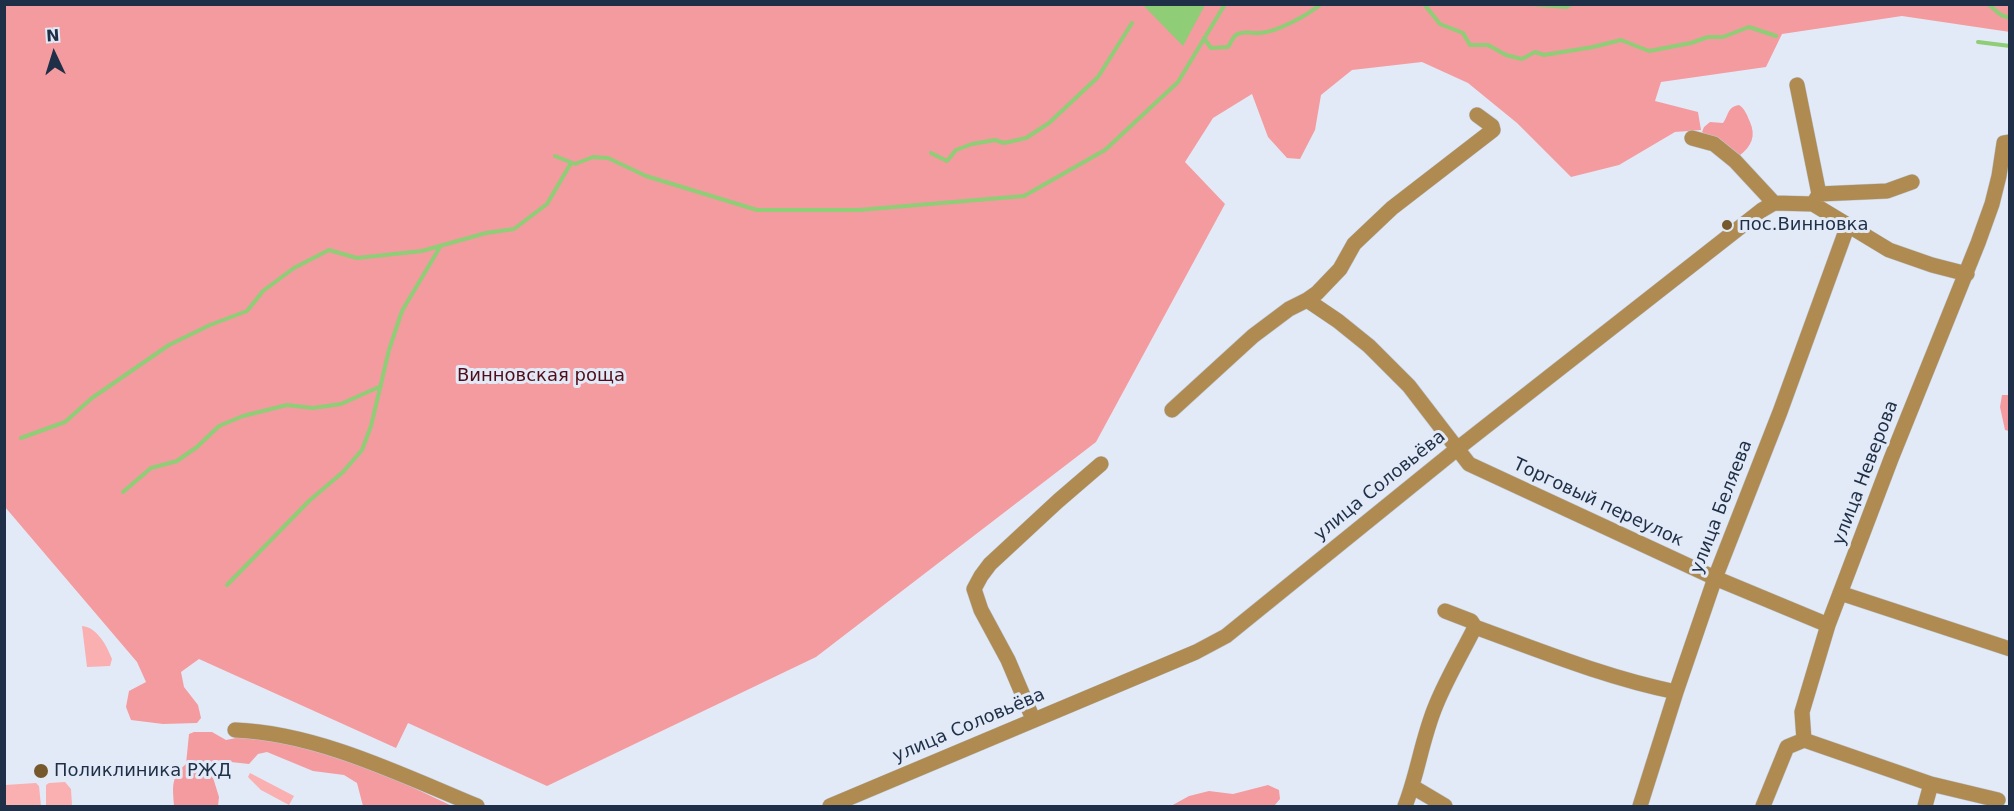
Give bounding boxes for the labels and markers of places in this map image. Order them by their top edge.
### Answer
place label: пос.Винновка [1739,214,1869,236]
marker: пос.Винновка [1720,218,1734,232]
place label: Поликлиника РЖД [54,760,231,782]
marker: Поликлиника РЖД [32,762,50,780]

